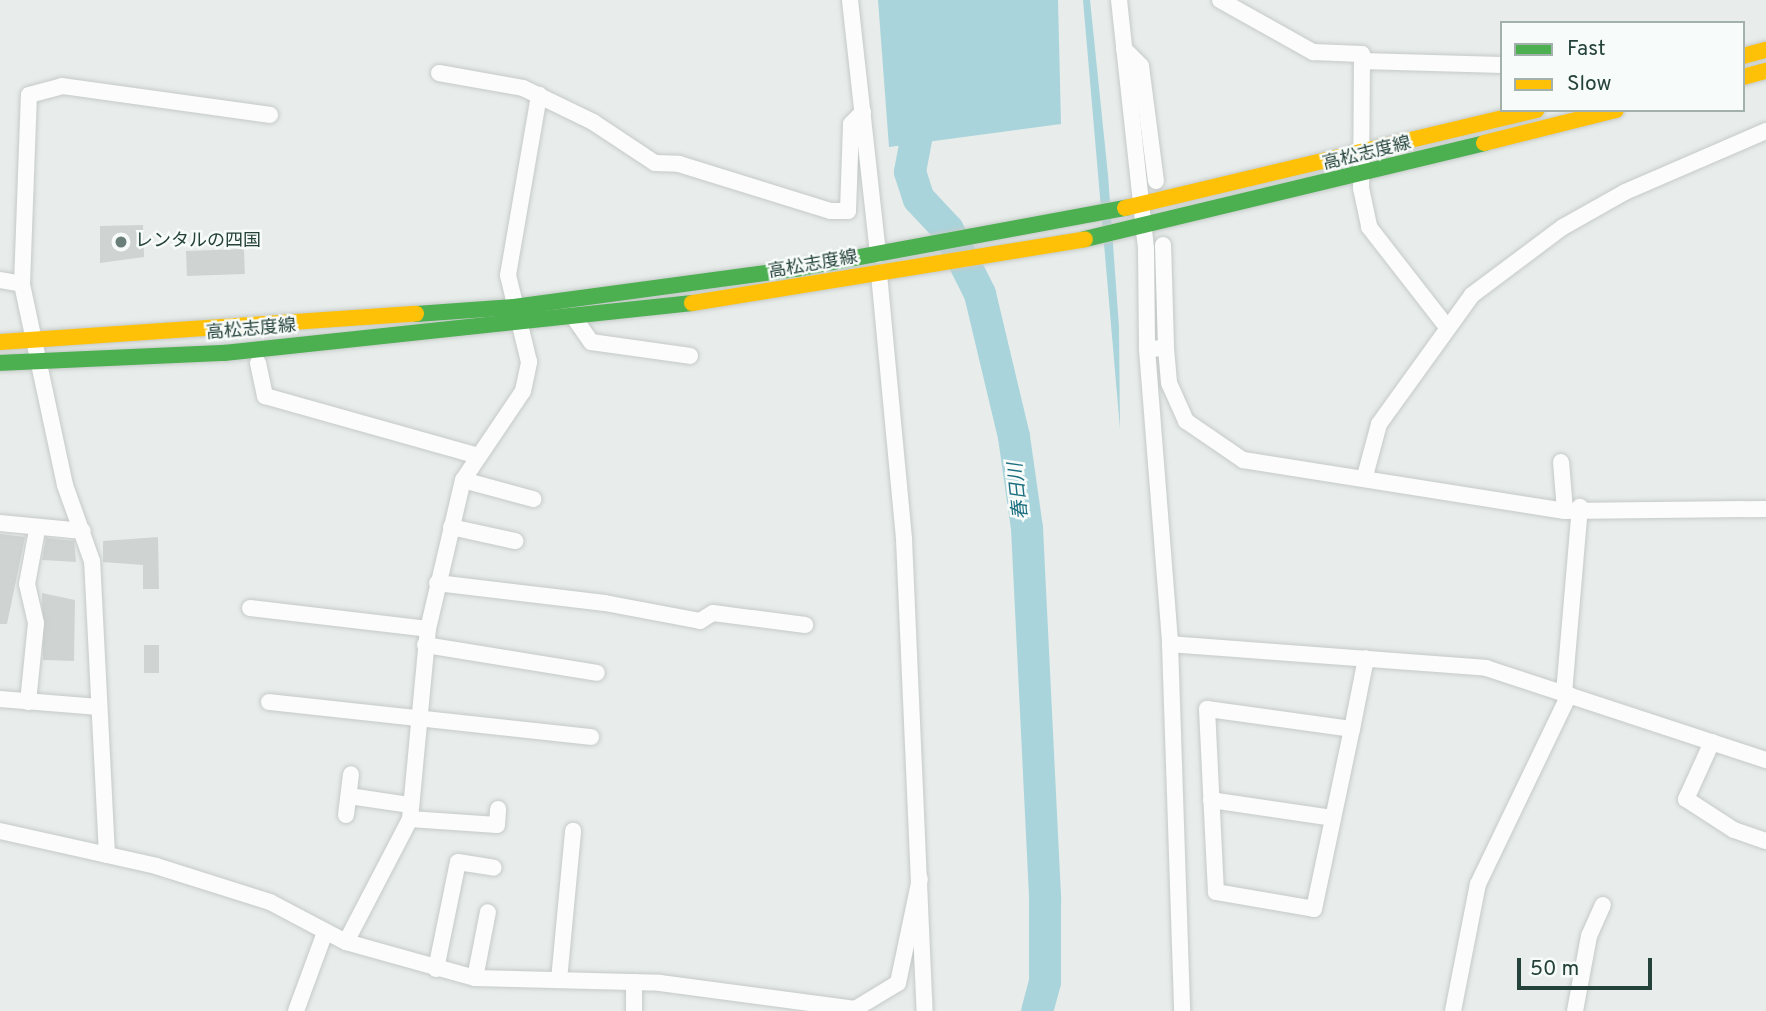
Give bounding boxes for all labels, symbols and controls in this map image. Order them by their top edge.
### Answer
legend [1500,21,1745,112]
text: Fast [1567,36,1606,63]
text: Slow [1567,71,1612,98]
street label: 高松志度線 [1321,134,1413,176]
place label: レンタルの四国 [135,231,261,253]
marker: レンタルの四国 [113,234,129,250]
street label: 高松志度線 [767,248,859,284]
street label: 高松志度線 [205,316,297,346]
water label: 春日川 [1006,461,1034,521]
scale bar [1521,944,1656,988]
text: 50 m [1530,956,1579,983]

